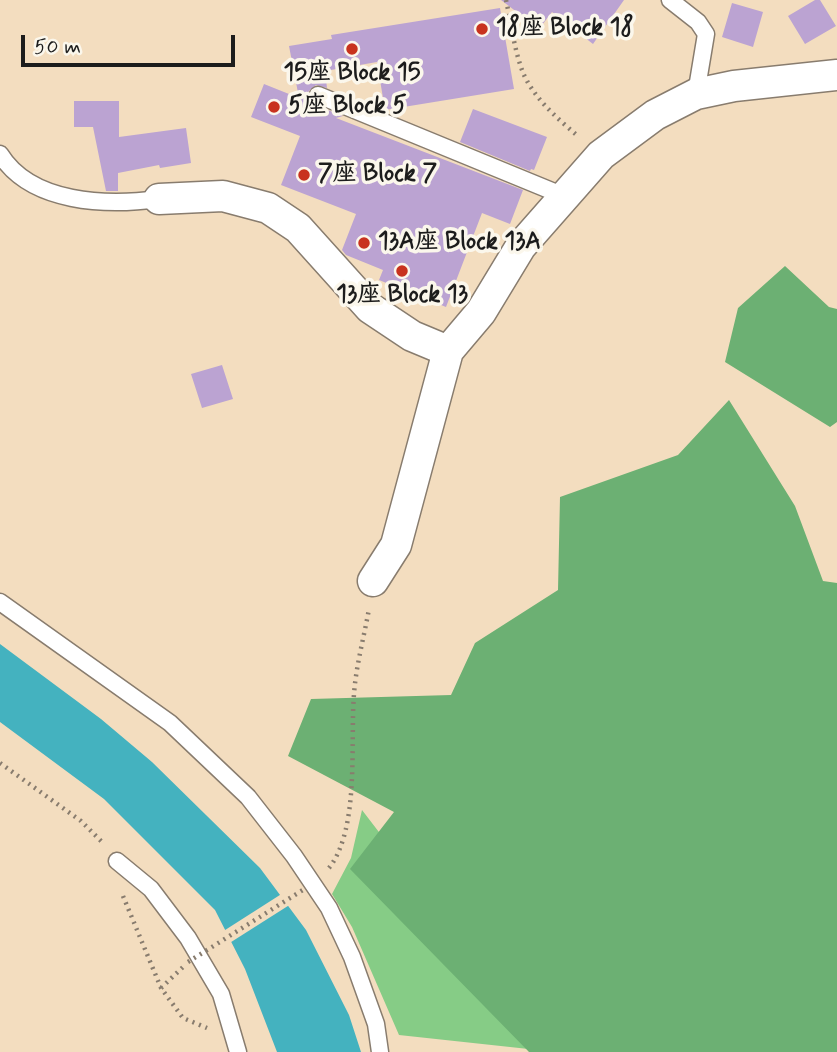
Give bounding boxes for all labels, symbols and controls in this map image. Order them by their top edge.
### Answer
place label: 18座 Block 18 [496,15,634,43]
scale bar [24,21,238,65]
marker: 18座 Block 18 [474,21,490,37]
text: 50 m [34,33,81,61]
marker: 15座 Block 15 [344,41,360,57]
place label: 15座 Block 15 [284,60,420,88]
place label: 5座 Block 5 [288,93,407,121]
marker: 5座 Block 5 [266,99,282,115]
place label: 7座 Block 7 [318,161,437,189]
marker: 7座 Block 7 [296,167,312,183]
place label: 13A座 Block 13A [378,229,541,257]
marker: 13A座 Block 13A [356,235,372,251]
marker: 13座 Block 13 [394,263,410,279]
place label: 13座 Block 13 [336,282,468,310]

